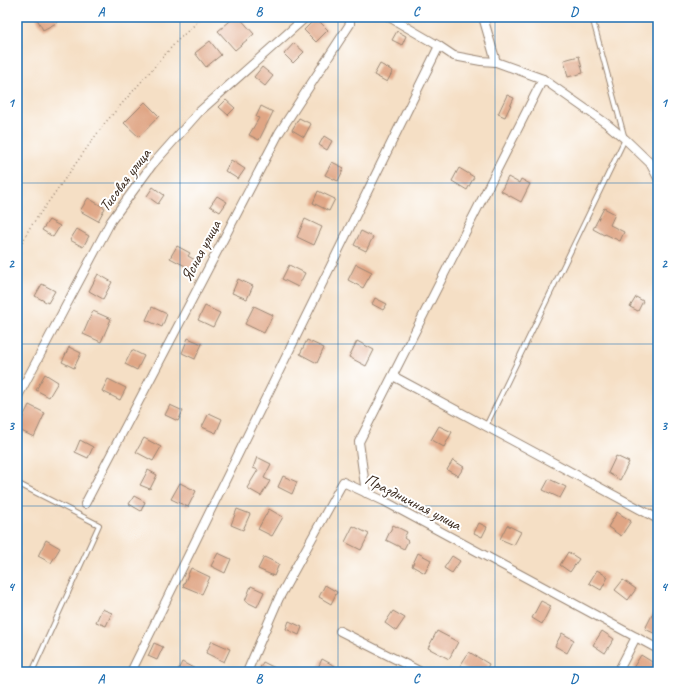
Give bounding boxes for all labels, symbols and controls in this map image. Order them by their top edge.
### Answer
text: A [98,4,106,20]
text: B [256,4,264,20]
text: C [413,4,421,20]
text: D [570,4,579,20]
text: 1 [8,95,16,111]
text: 1 [661,95,669,111]
street label: Тисовая улица [95,144,156,215]
street label: Ясная улица [177,216,226,285]
text: 2 [8,256,15,272]
text: 2 [661,256,668,272]
text: 3 [8,418,15,434]
text: 3 [661,418,668,434]
street label: Праздничная улица [362,469,465,535]
text: 4 [8,579,16,595]
text: 4 [661,579,669,595]
text: A [98,671,106,687]
text: B [256,671,264,687]
text: C [413,671,421,687]
text: D [570,671,579,687]

